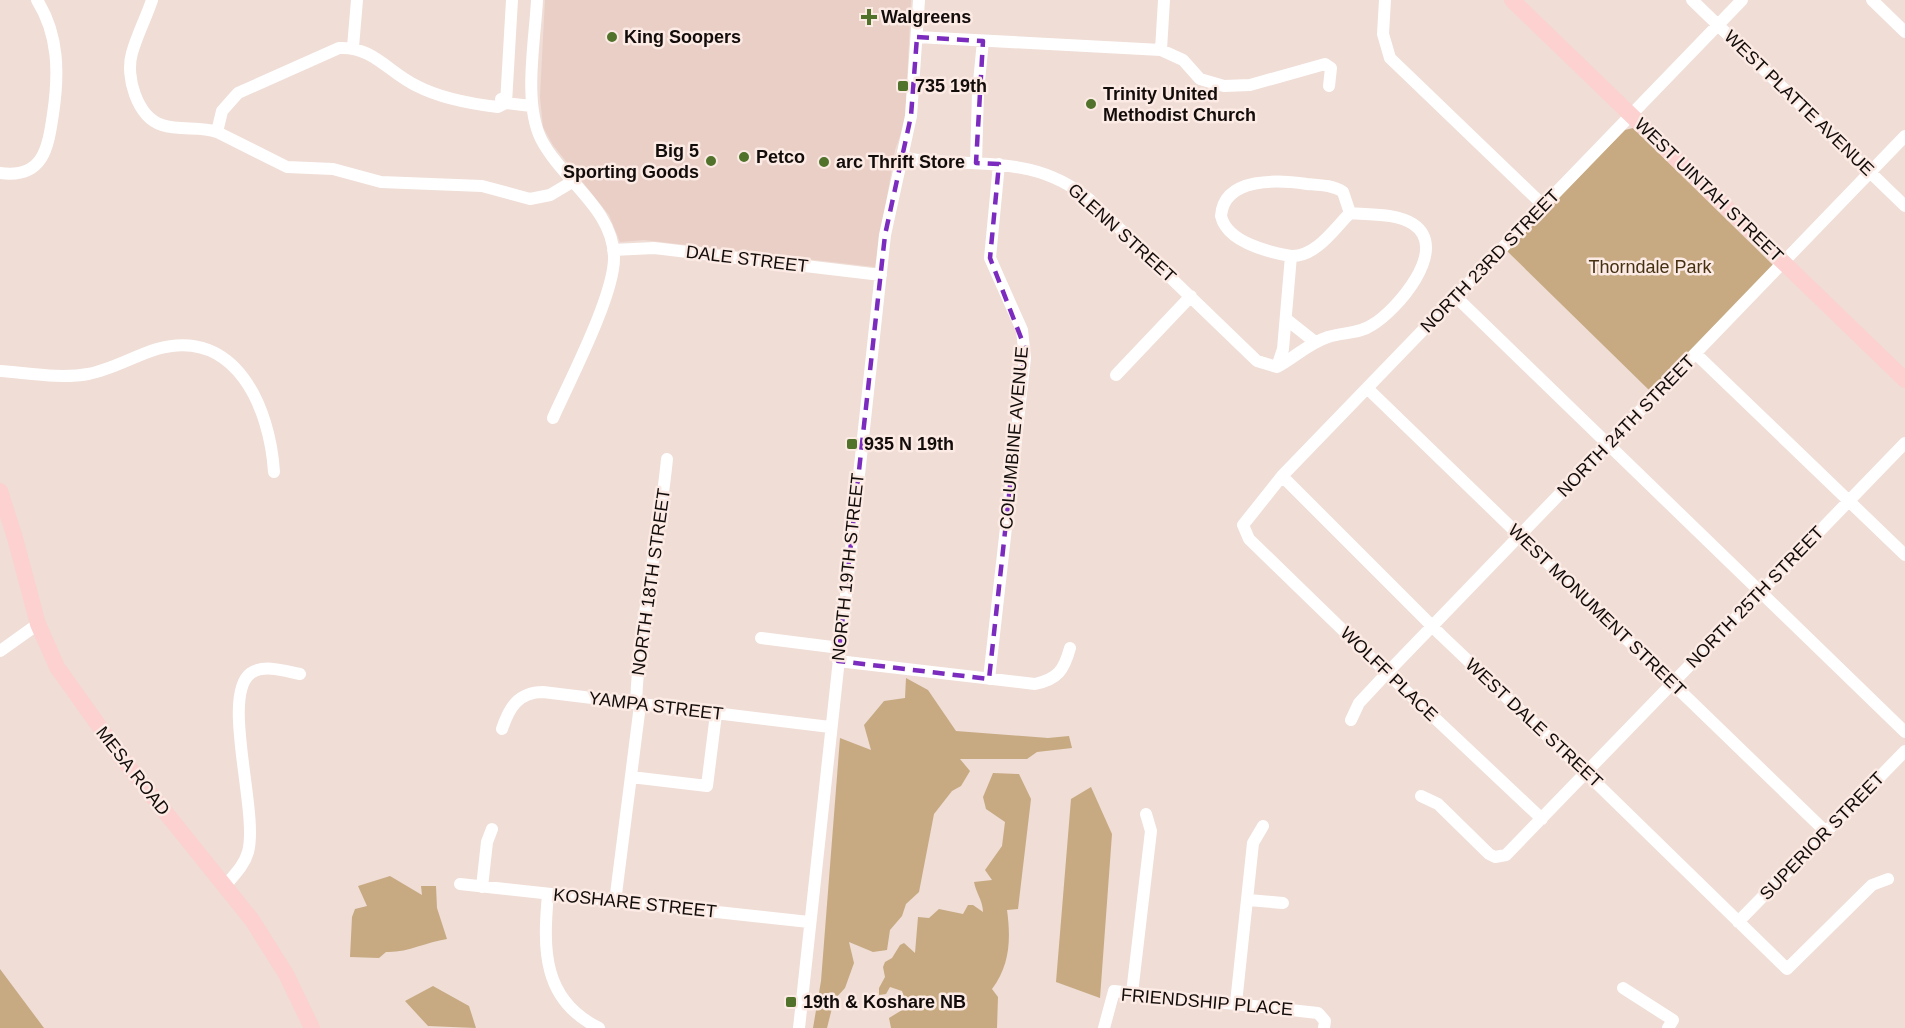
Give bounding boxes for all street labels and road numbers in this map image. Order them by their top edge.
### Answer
street label: WEST PLATTE AVENUE [1720,26,1878,180]
street label: WEST UINTAH STREET [1631,114,1787,266]
street label: GLENN STREET [1064,179,1180,287]
street label: NORTH 23RD STREET [1417,185,1563,337]
street label: DALE STREET [685,242,809,276]
street label: COLUMBINE AVENUE [996,346,1032,530]
street label: NORTH 24TH STREET [1553,351,1699,501]
street label: NORTH 19TH STREET [828,472,868,662]
street label: NORTH 18TH STREET [628,487,674,677]
street label: WEST MONUMENT STREET [1504,520,1690,700]
street label: NORTH 25TH STREET [1682,522,1828,672]
street label: WOLFF PLACE [1336,623,1442,725]
street label: WEST DALE STREET [1461,654,1607,792]
street label: YAMPA STREET [588,688,724,724]
street label: MESA ROAD [92,723,174,819]
street label: SUPERIOR STREET [1756,768,1888,904]
street label: KOSHARE STREET [552,884,718,922]
street label: FRIENDSHIP PLACE [1120,985,1294,1019]

